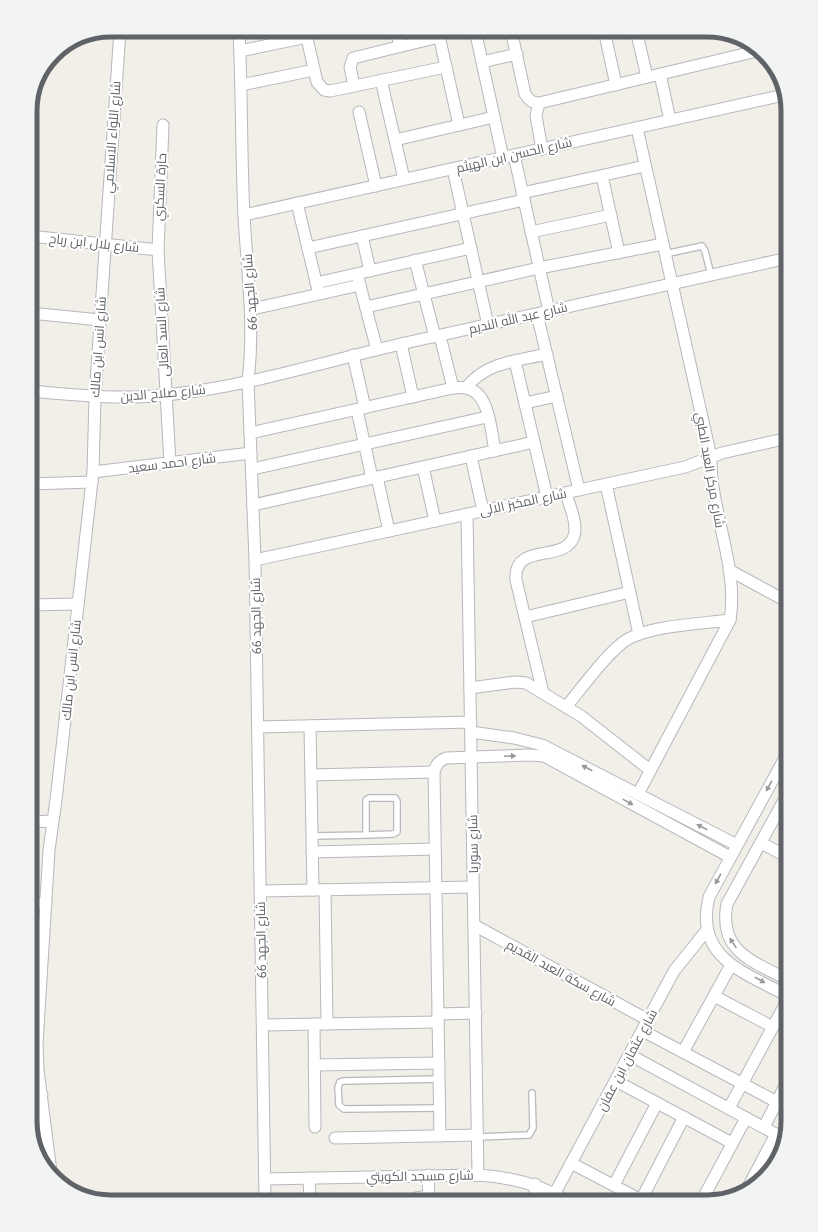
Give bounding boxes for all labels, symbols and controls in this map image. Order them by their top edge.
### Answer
street label: شارع اللواء الاسلامي [100,80,126,194]
street label: شارع الحسن ابن الهيثم [454,133,574,178]
street label: حارة السكري [150,153,172,221]
street label: شارع بلال ابن رباح [48,230,140,256]
street label: شارع الجهد 66 [239,253,261,331]
street label: شارع السد العالى [151,287,173,377]
street label: شارع انس ابن مالك [86,296,110,398]
street label: شارع عبد الله النديم [467,298,569,339]
street label: شارع صلاح الدين [120,381,206,405]
street label: شارع مركز العبد الطبي [689,411,729,530]
street label: شارع احمد سعيد [127,449,217,477]
street label: شارع المخبز الالى [478,484,568,520]
street label: شارع الجهد 66 [247,577,265,655]
street label: شارع انس ابن مالك [57,619,85,721]
one-way arrow [504,752,516,759]
one-way arrow [581,765,593,771]
one-way arrow [766,780,773,792]
one-way arrow [623,799,634,805]
street label: شارع سوريا [464,815,482,873]
one-way arrow [697,824,708,830]
one-way arrow [715,873,722,885]
street label: شارع الجهد 66 [252,901,270,979]
street label: شارع سكة العبد القديم [503,936,619,1011]
one-way arrow [729,938,737,949]
one-way arrow [754,977,766,984]
street label: شارع عثمان ابن عفان [593,1006,661,1114]
street label: شارع مسجد الكويتي [366,1167,474,1187]

